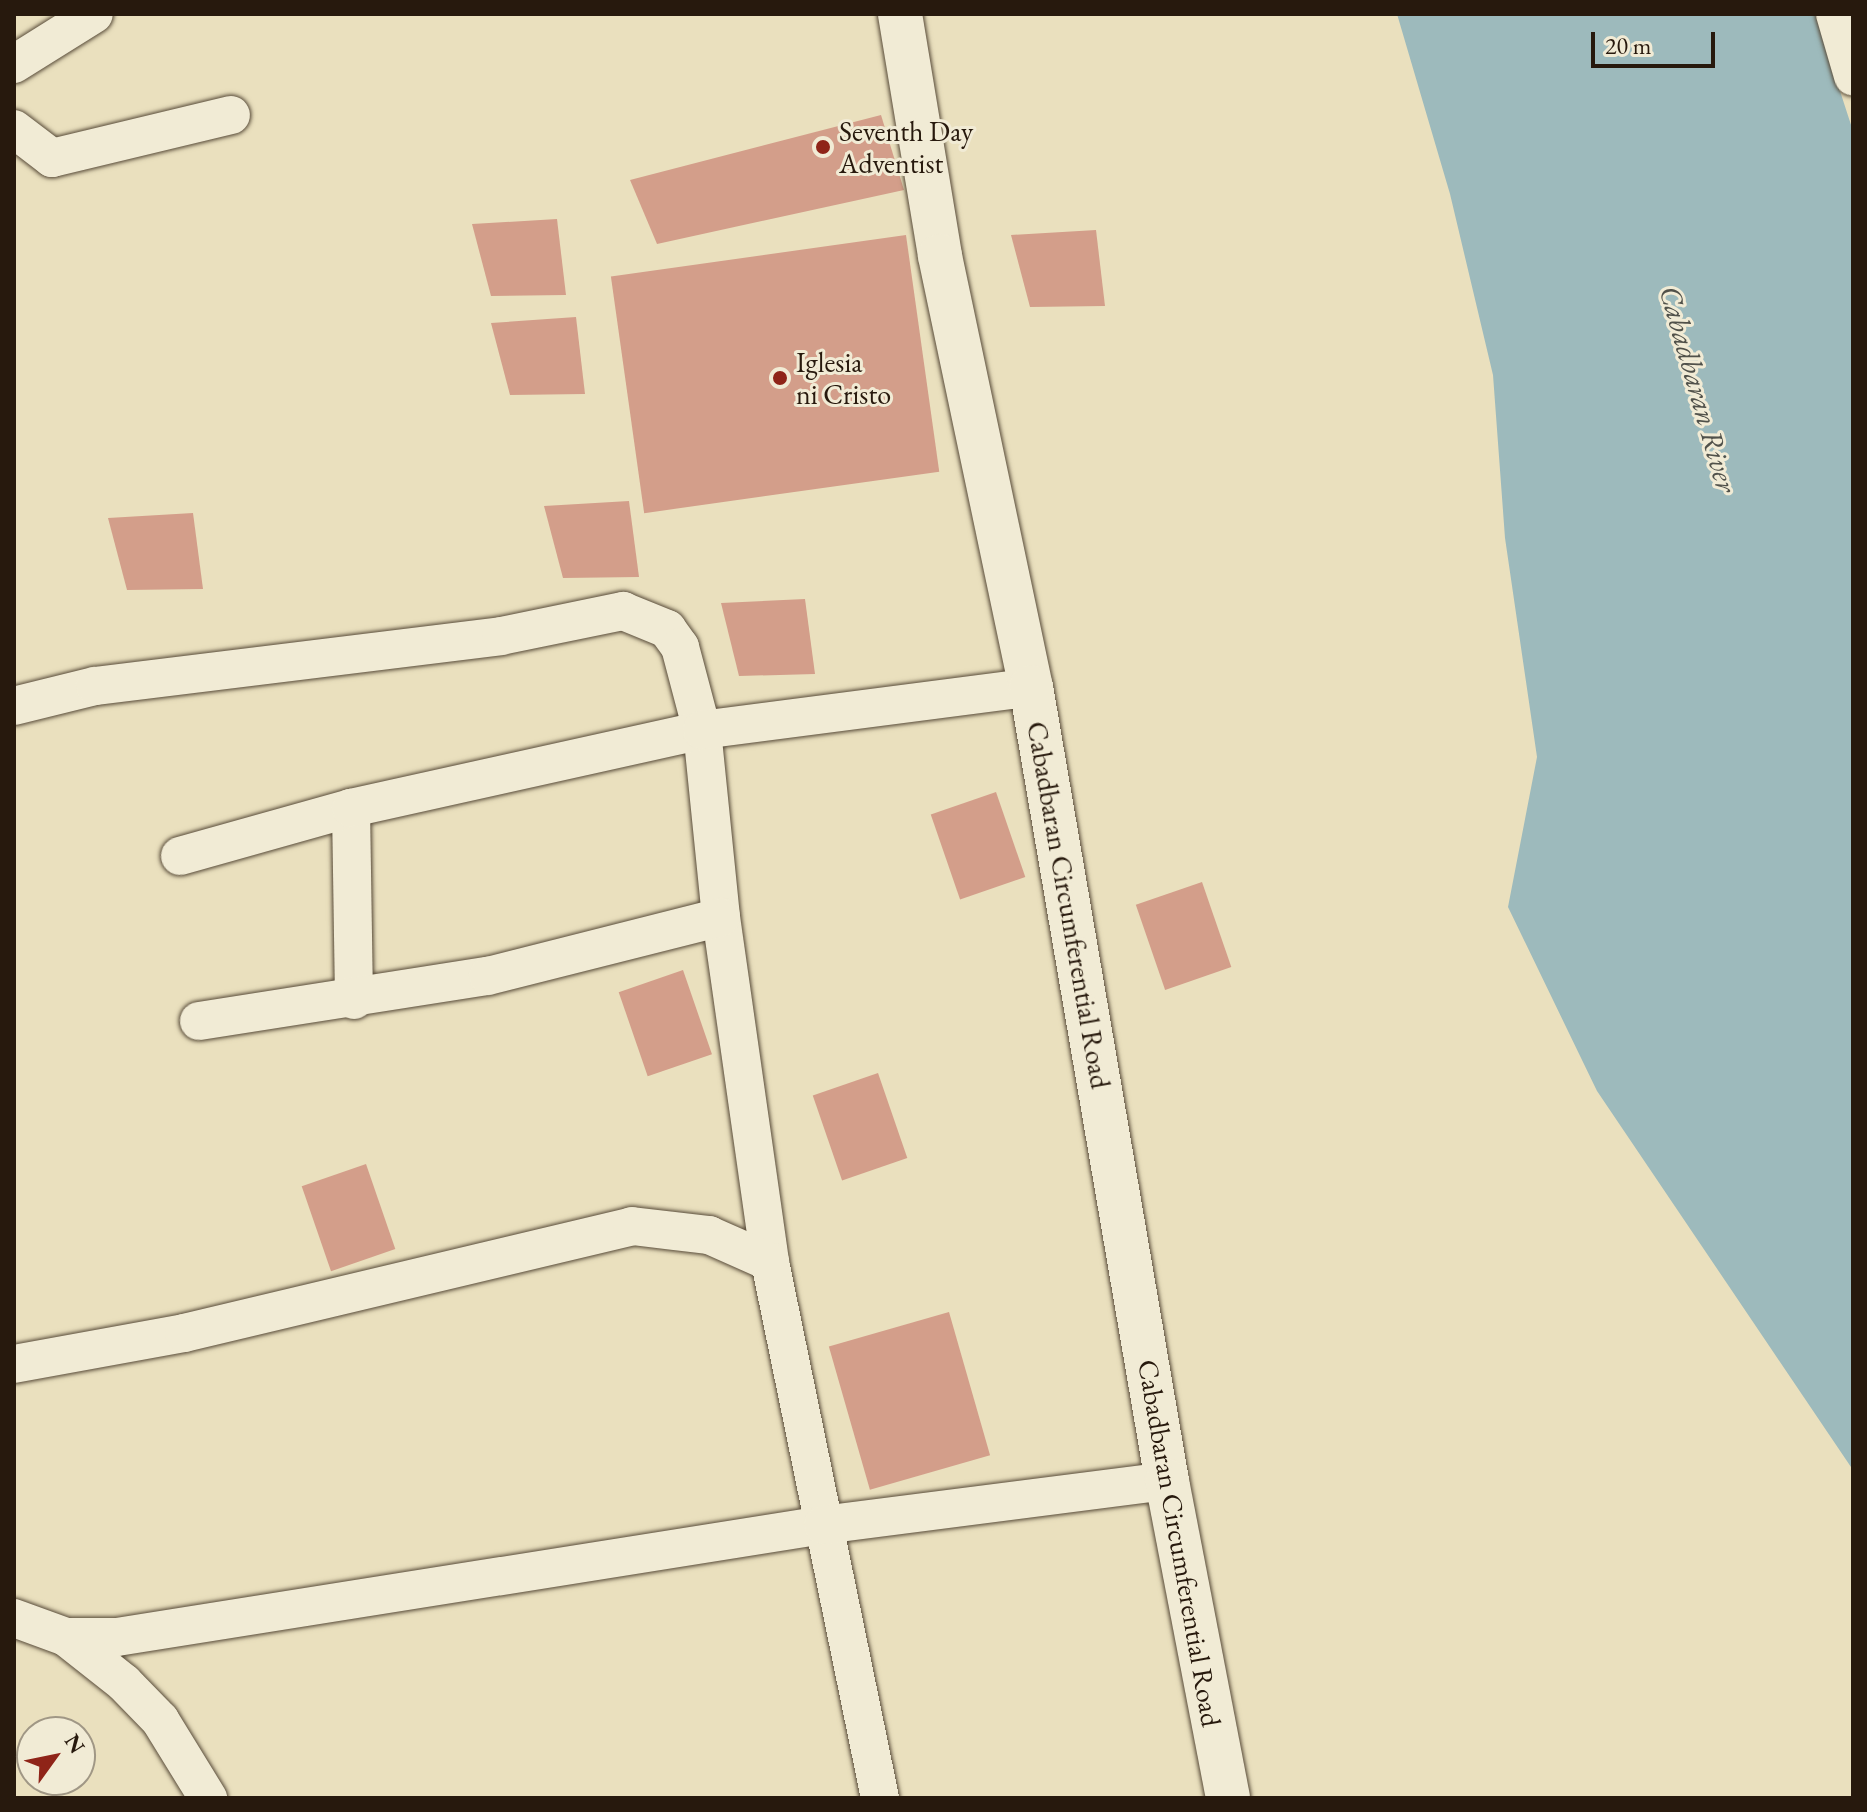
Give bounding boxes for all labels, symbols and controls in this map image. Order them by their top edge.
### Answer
scale bar [1595,16,1719,66]
text: 20 m [1605,30,1652,61]
place label: Seventh Day Adventist [839,114,973,180]
marker: Seventh Day Adventist [814,138,832,156]
water label: Cabadbaran River [1651,282,1745,496]
place label: Iglesia ni Cristo [796,345,891,411]
marker: Iglesia ni Cristo [771,369,789,387]
street label: Cabadbaran Circumferential Road [1020,719,1118,1091]
street label: Cabadbaran Circumferential Road [1131,1357,1229,1729]
north arrow [16,1716,96,1796]
text: N [58,1728,92,1759]

